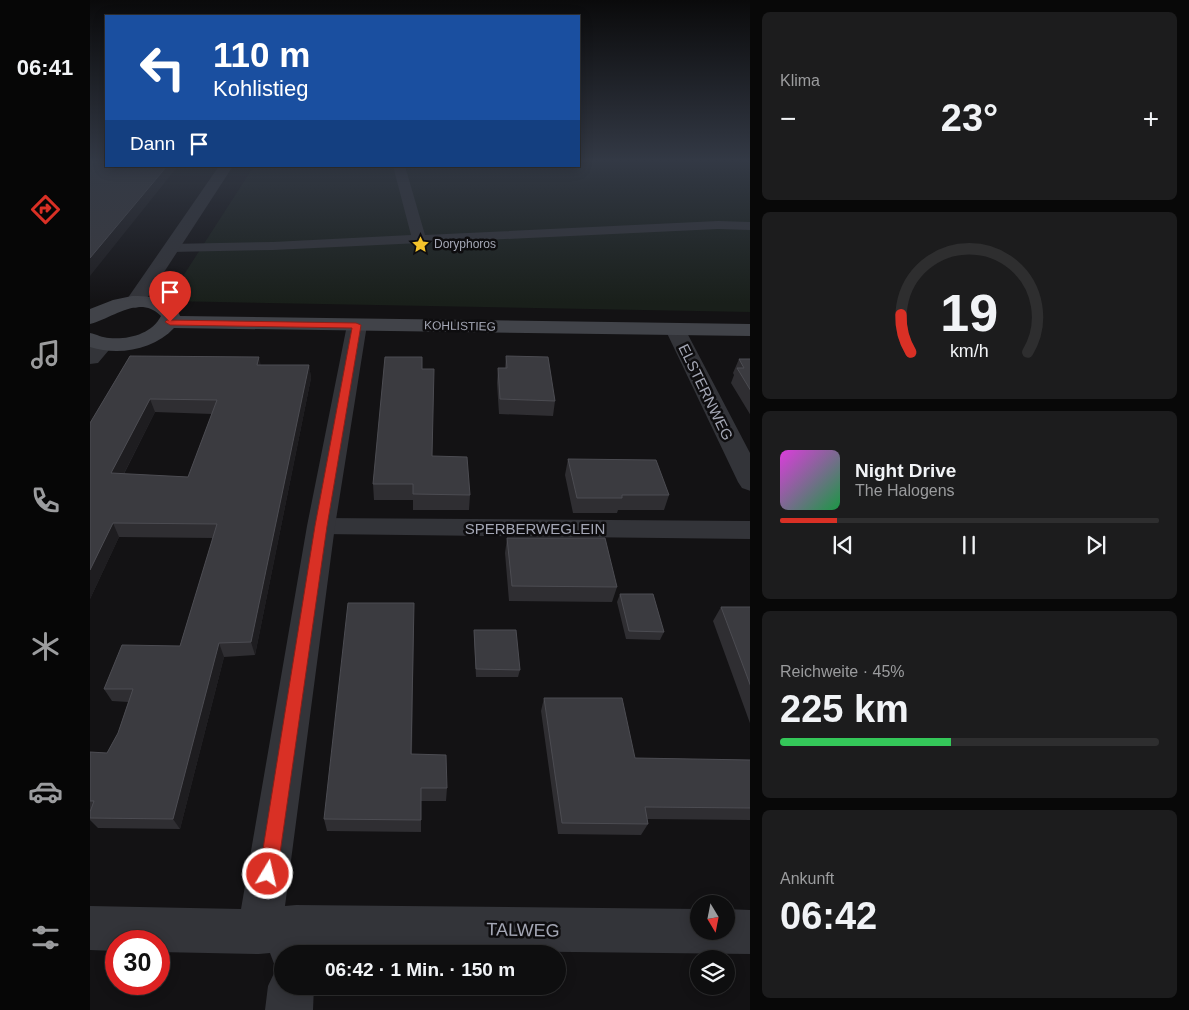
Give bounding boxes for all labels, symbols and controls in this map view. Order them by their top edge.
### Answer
icon: left [130,35,195,100]
text: 110 m [213,35,310,74]
text: 06:41 [17,55,73,80]
text: Klima [780,72,820,89]
text: Kohlistieg [213,76,308,101]
text: 23° [941,97,998,139]
text: − [780,103,796,134]
text: + [1143,103,1159,134]
icon: arrive [185,130,213,158]
text: Dann [130,133,175,154]
icon: directions [28,192,63,227]
place icon: Doryphoros [410,234,430,254]
place label: Doryphoros [434,237,496,251]
pin [149,271,191,322]
icon: arrive [156,278,184,306]
text: 19 [941,284,998,342]
street label: KOHLISTIEG [424,318,496,334]
icon: music [28,337,63,372]
street label: ELSTERNWEG [675,341,737,443]
text: km/h [950,341,989,361]
text: Night Drive [855,460,956,481]
text: The Halogens [855,482,955,499]
icon: phone [28,483,63,518]
street label: SPERBERWEGLEIN [465,520,605,537]
icon: previous [829,531,857,559]
icon: pause [955,531,983,559]
icon: next [1082,531,1110,559]
icon: climate [28,629,63,664]
text: Reichweite · 45% [780,663,905,680]
text: 225 km [780,688,909,730]
icon: car [28,774,63,809]
position arrow [241,847,293,899]
text: Ankunft [780,870,834,887]
north arrow [690,895,735,940]
map controls [690,895,735,995]
text: 06:42 [780,895,877,937]
street label: TALWEG [486,919,560,941]
icon: filters [28,920,63,955]
speed limit sign: 30 [105,930,170,995]
button: layers [690,950,735,995]
text: 06:42 · 1 Min. · 150 m [325,959,515,980]

